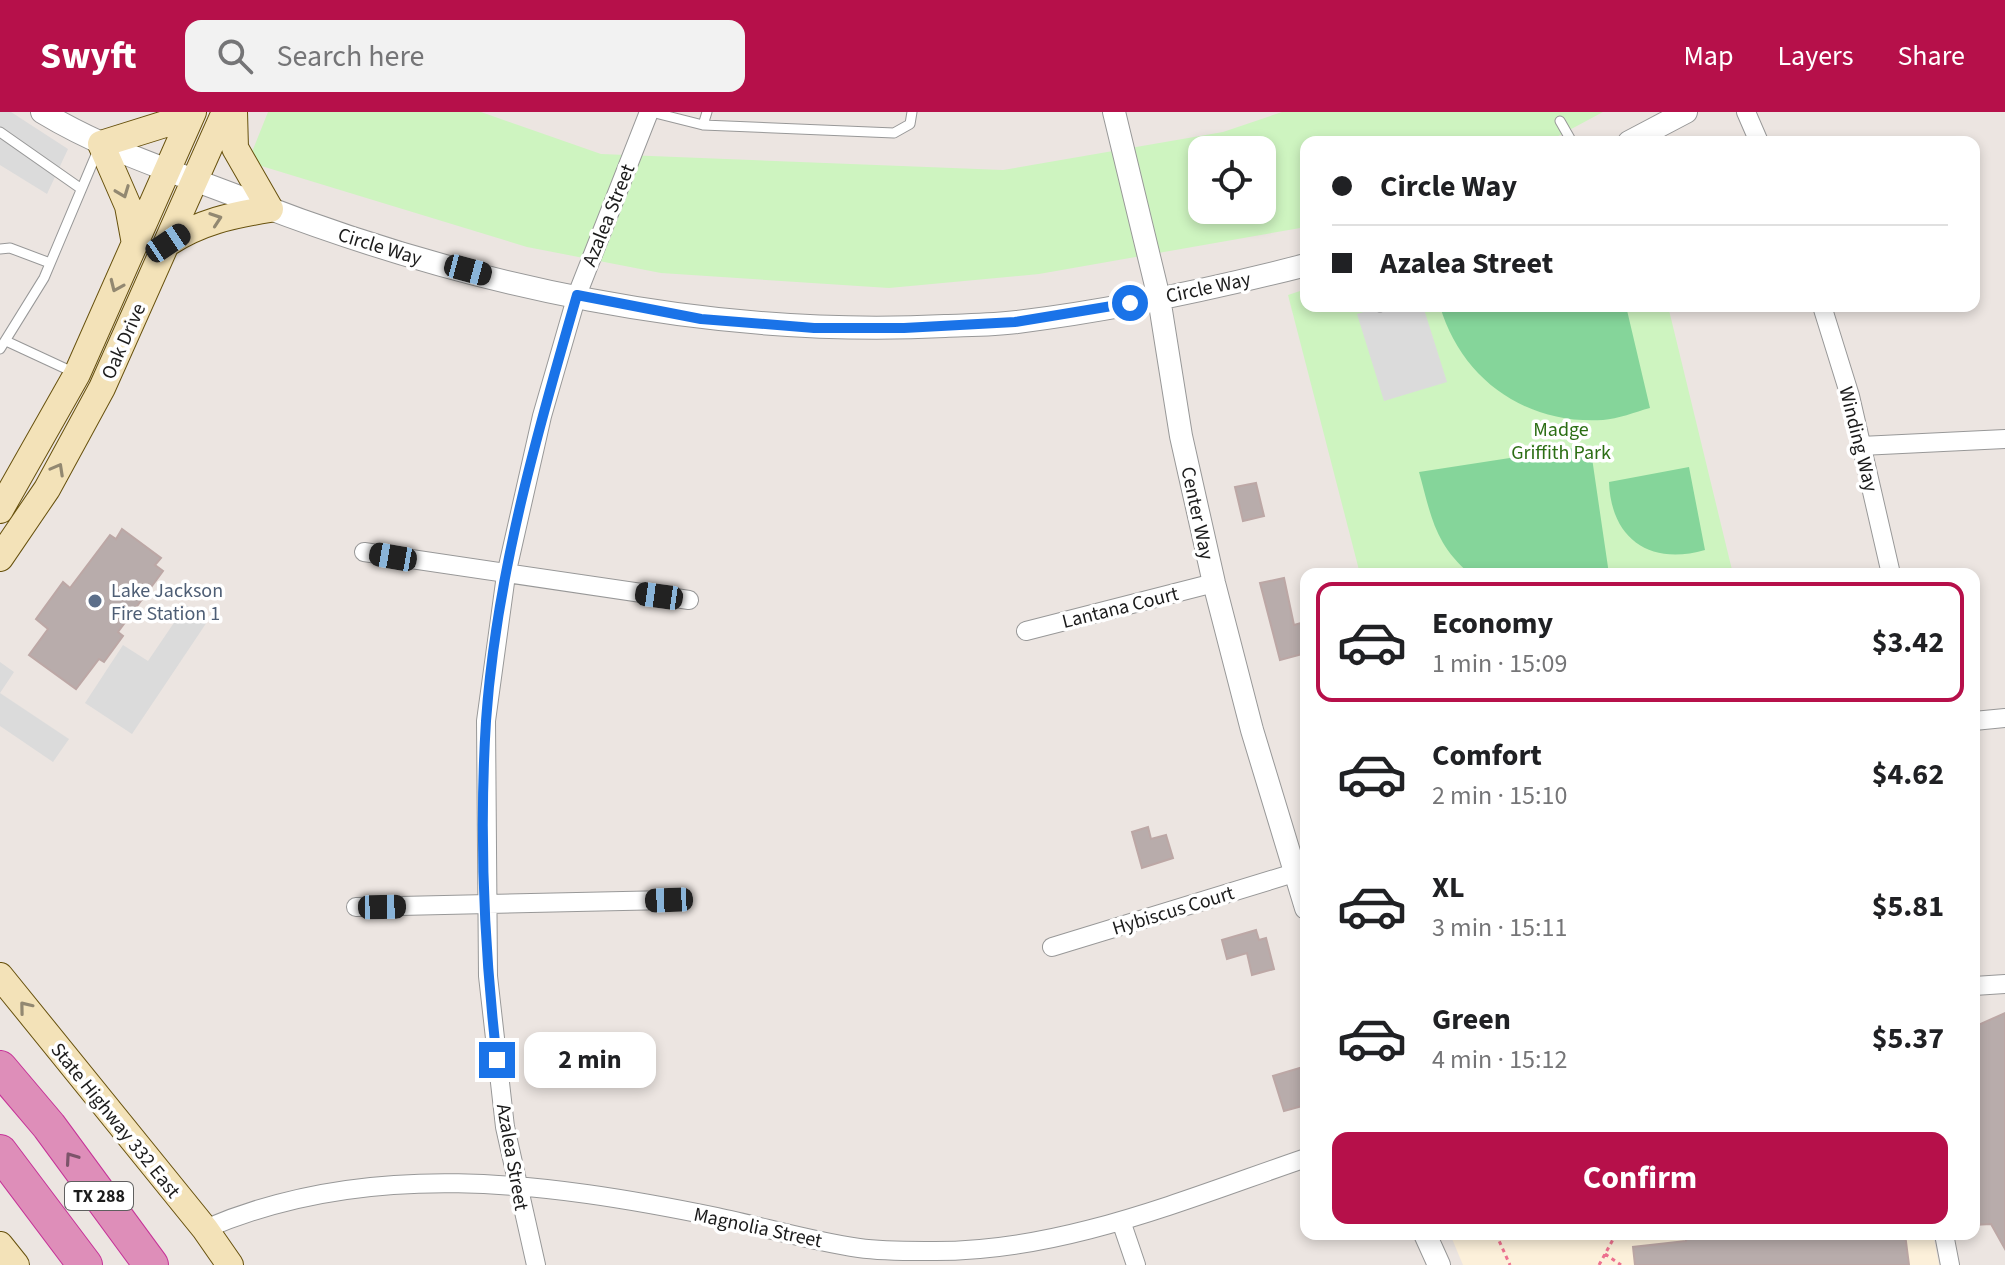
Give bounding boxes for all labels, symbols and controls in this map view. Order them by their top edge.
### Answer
search box [185,20,745,92]
text: Swyft [40,29,137,83]
icon: search [213,34,257,78]
text: Search here [277,35,424,78]
text: Map [1683,36,1733,76]
text: Layers [1777,36,1853,76]
text: Share [1897,36,1965,76]
map controls [1188,136,1276,224]
button: locate [1188,136,1276,224]
street label: Azalea Street [576,160,642,271]
text: Circle Way [1380,165,1517,208]
one-way arrow [113,185,129,199]
one-way arrow [208,213,222,229]
car [141,220,195,266]
street label: Circle Way [334,221,426,273]
text: Azalea Street [1380,242,1553,285]
car [442,252,494,288]
street label: Circle Way [1163,265,1254,311]
one-way arrow [110,278,126,292]
route start [1112,285,1148,321]
street label: Oak Drive [95,299,153,384]
street label: Winding Way [1831,384,1885,495]
park label: Madge Griffith Park [1511,416,1611,467]
one-way arrow [48,463,63,477]
street label: Center Way [1174,464,1221,563]
car [367,541,419,573]
place label: Lake Jackson Fire Station 1 [111,577,223,628]
street label: Lantana Court [1059,580,1182,636]
car [634,581,684,611]
marker: Lake Jackson Fire Station 1 [86,592,104,610]
text: Economy [1432,602,1553,645]
icon: car [1336,606,1408,678]
text: $3.42 [1872,621,1944,664]
text: 1 min · 15:09 [1432,645,1567,682]
text: Comfort [1432,734,1542,777]
icon: car [1336,738,1408,810]
text: $4.62 [1872,753,1944,796]
text: 2 min · 15:10 [1432,777,1567,814]
text: XL [1432,866,1465,909]
icon: car [1336,870,1408,942]
street label: Hybiscus Court [1109,879,1238,943]
text: $5.81 [1872,885,1944,928]
car [645,887,693,913]
car [358,895,406,919]
text: 3 min · 15:11 [1432,909,1567,946]
text: Green [1432,998,1511,1041]
one-way arrow [20,1001,34,1016]
icon: car [1336,1002,1408,1074]
text: $5.37 [1872,1017,1944,1060]
callout: 2 min [525,1032,657,1088]
street label: State Highway 332 East [44,1037,187,1204]
text: 2 min [558,1041,622,1078]
text: 4 min · 15:12 [1432,1041,1567,1078]
route end [479,1042,515,1078]
street label: Azalea Street [489,1102,535,1213]
button: Confirm [1332,1132,1948,1224]
one-way arrow [66,1152,81,1166]
road number: TX 288 [65,1182,133,1210]
street label: Magnolia Street [691,1201,825,1255]

